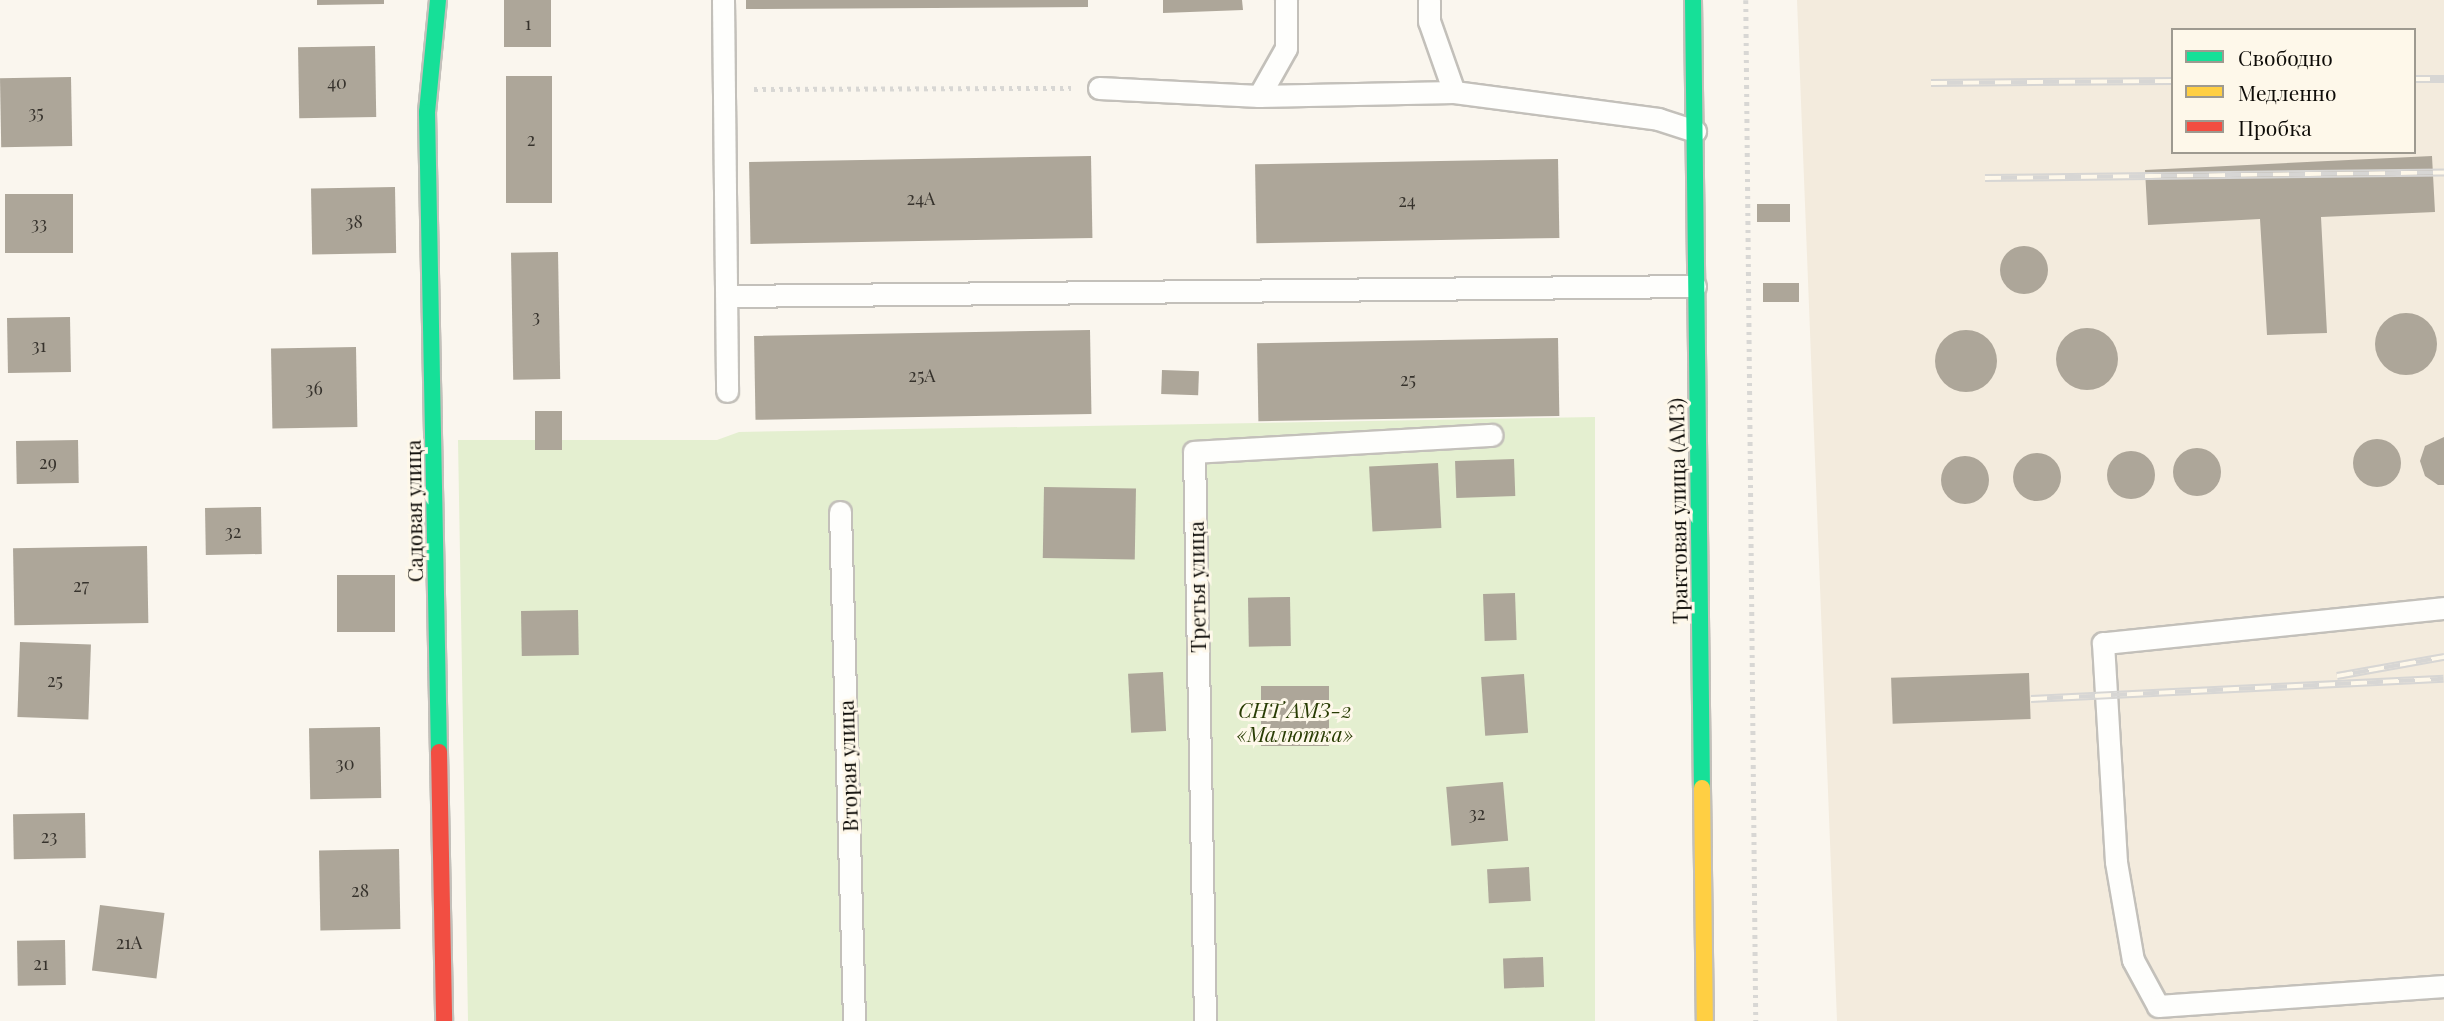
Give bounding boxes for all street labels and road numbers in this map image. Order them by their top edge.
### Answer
street label: Трактовая улица (АМЗ) [1662,398,1692,624]
street label: Садовая улица [399,440,427,582]
street label: Третья улица [1182,521,1210,653]
street label: Вторая улица [832,700,862,832]

